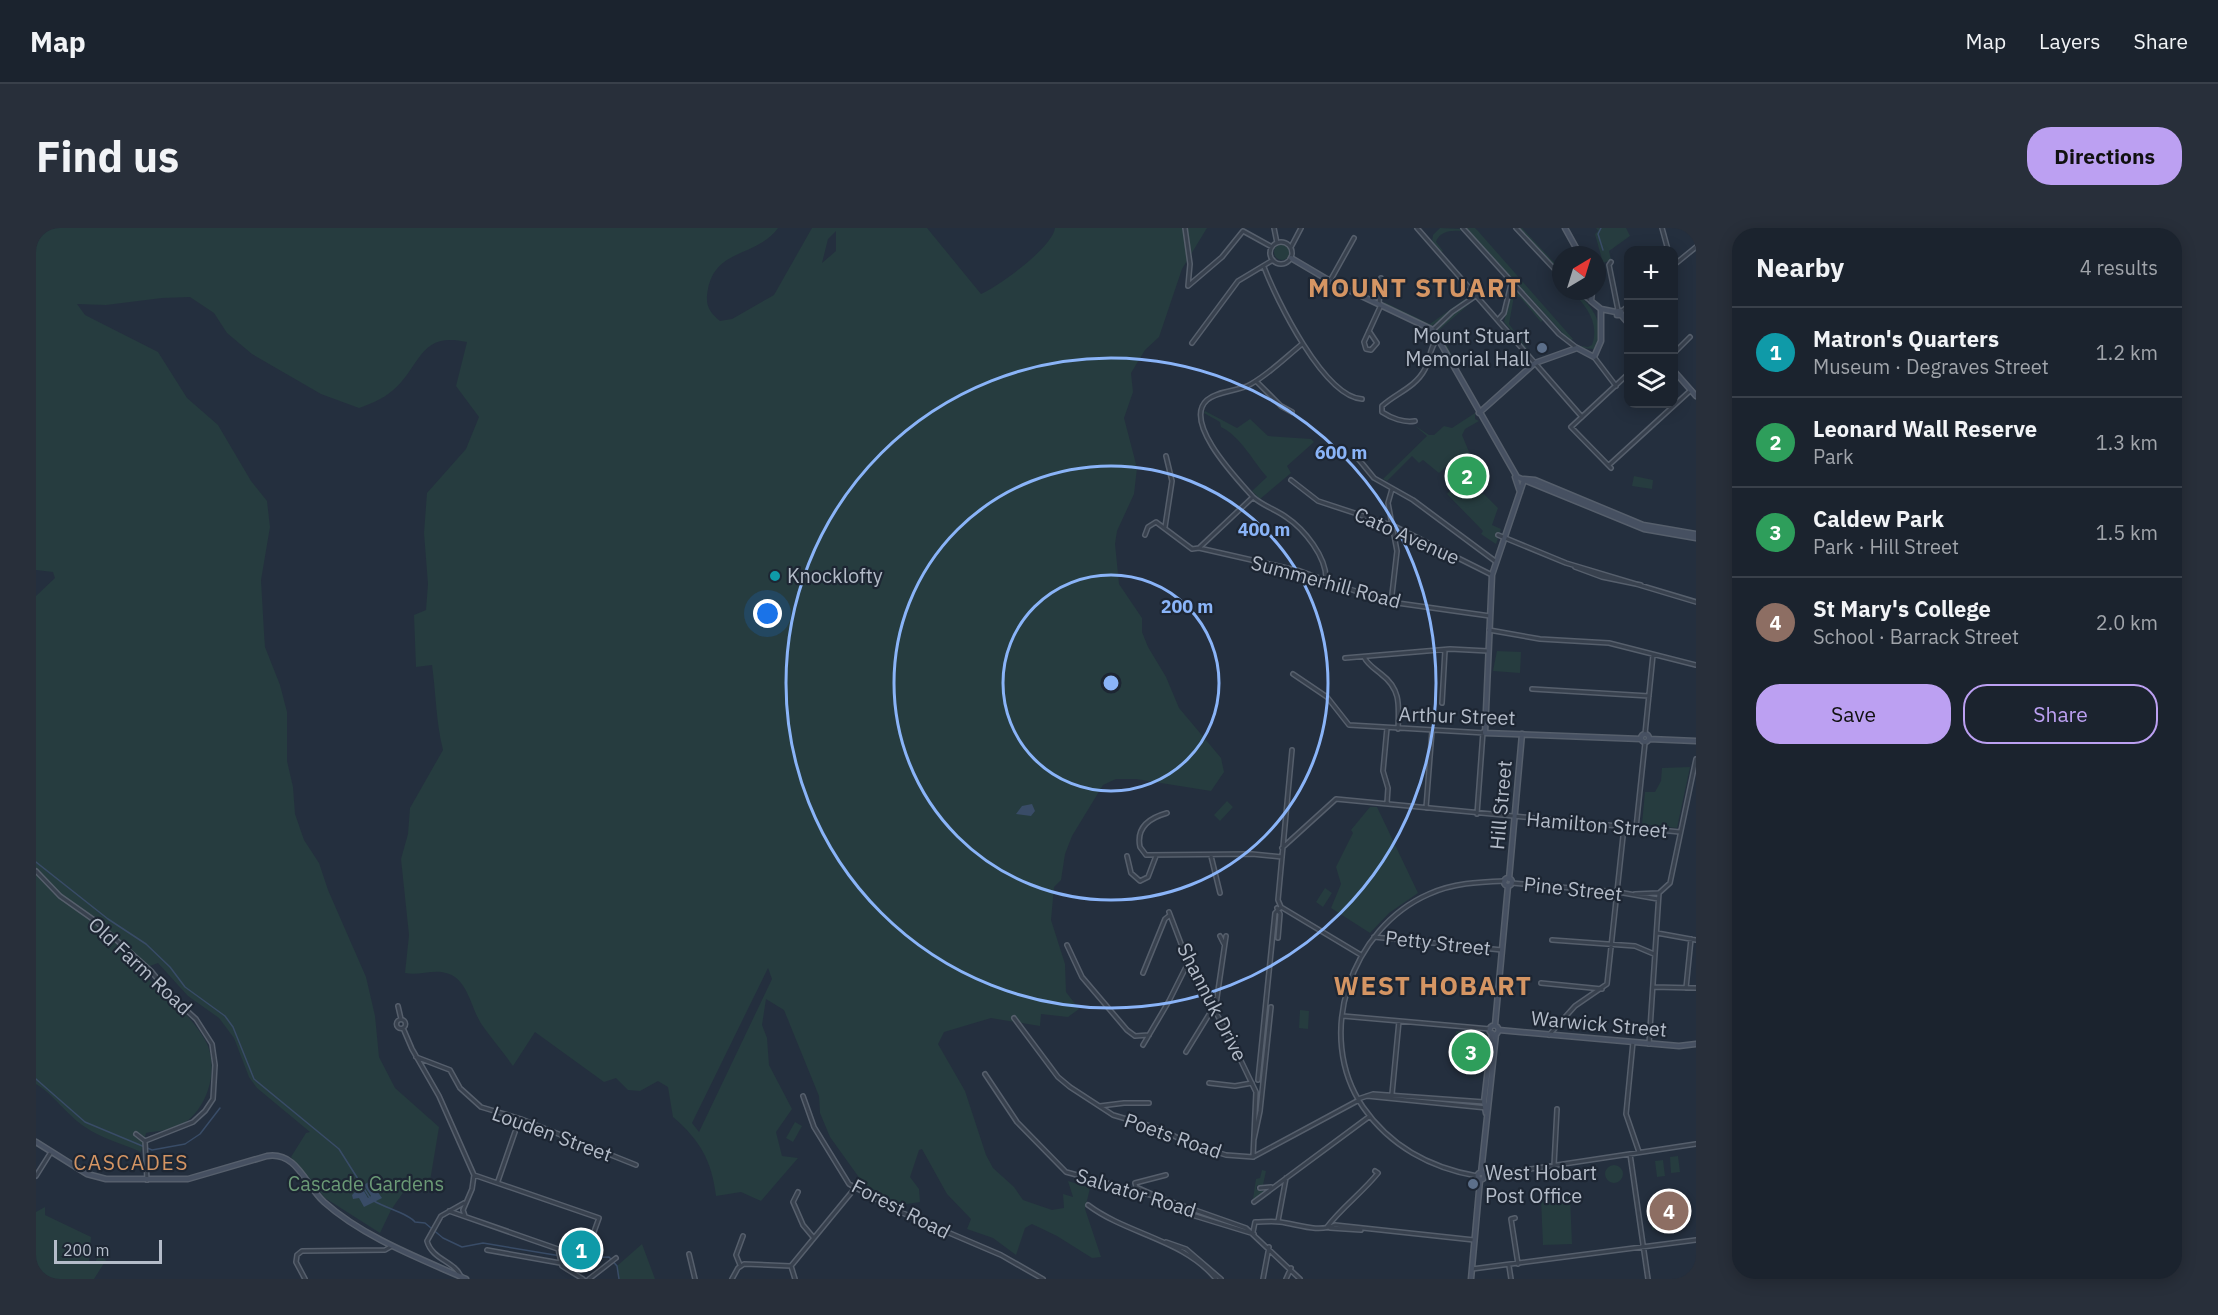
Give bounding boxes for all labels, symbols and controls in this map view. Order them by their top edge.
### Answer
text: Map [30,23,86,60]
text: Map [1966,27,2006,55]
text: Layers [2039,27,2101,55]
text: Share [2134,27,2188,55]
button: Directions [2027,127,2182,185]
text: Find us [36,129,179,184]
north arrow [1552,246,1606,300]
map controls [1624,246,1678,408]
button: + [1624,246,1678,300]
text: Nearby [1756,250,1844,284]
text: 4 results [2080,254,2158,281]
district label: MOUNT STUART [1308,270,1522,304]
button: − [1624,300,1678,354]
place label: Mount Stuart Memorial Hall [1405,322,1530,372]
text: Matron's Quarters [1813,324,1999,353]
text: 1 [1770,339,1782,366]
text: 1.2 km [2096,339,2158,366]
marker: Mount Stuart Memorial Hall [1535,341,1549,355]
text: Museum · Degraves Street [1813,353,2049,380]
button: layers [1624,354,1678,408]
text: Leonard Wall Reserve [1813,414,2037,443]
text: 2 [1770,429,1782,456]
text: 1.3 km [2096,429,2158,456]
text: 600 m [1315,441,1367,464]
text: Park [1813,443,1853,470]
pin: 2 [1448,454,1486,498]
street label: Cato Avenue [1350,500,1464,571]
text: Caldew Park [1813,504,1944,533]
text: 400 m [1238,518,1290,541]
text: 3 [1770,519,1782,546]
text: 1.5 km [2096,519,2158,546]
text: Park · Hill Street [1813,533,1959,560]
street label: Summerhill Road [1248,549,1404,614]
place label: Knocklofty [787,562,883,589]
marker: Knocklofty [768,569,782,583]
text: St Mary's College [1813,594,1991,623]
text: 200 m [1161,595,1213,618]
your location [753,599,782,628]
text: 4 [1770,609,1782,636]
text: 2.0 km [2096,609,2158,636]
text: School · Barrack Street [1813,623,2019,650]
centre of rings [1101,673,1121,693]
button: Save [1756,684,1951,744]
button: Share [1963,684,2158,744]
street label: Arthur Street [1398,700,1516,731]
street label: Hill Street [1483,759,1518,851]
street label: Hamilton Street [1525,805,1669,844]
street label: Pine Street [1522,870,1624,907]
street label: Old Farm Road [83,911,198,1021]
street label: Petty Street [1384,924,1492,961]
street label: Shannuk Drive [1171,938,1254,1066]
district label: WEST HOBART [1334,968,1532,1002]
street label: Warwick Street [1530,1004,1668,1043]
pin: 3 [1452,1030,1490,1074]
street label: Louden Street [488,1099,616,1168]
street label: Poets Road [1121,1106,1225,1165]
district label: CASCADES [73,1148,189,1176]
place label: West Hobart Post Office [1485,1159,1597,1209]
street label: Salvator Road [1073,1161,1199,1224]
park label: Cascade Gardens [288,1170,444,1197]
street label: Forest Road [847,1172,955,1245]
marker: West Hobart Post Office [1466,1177,1480,1191]
pin: 4 [1650,1188,1688,1234]
pin: 1 [562,1228,600,1272]
scale bar [54,1237,162,1264]
text: 200 m [63,1240,110,1260]

